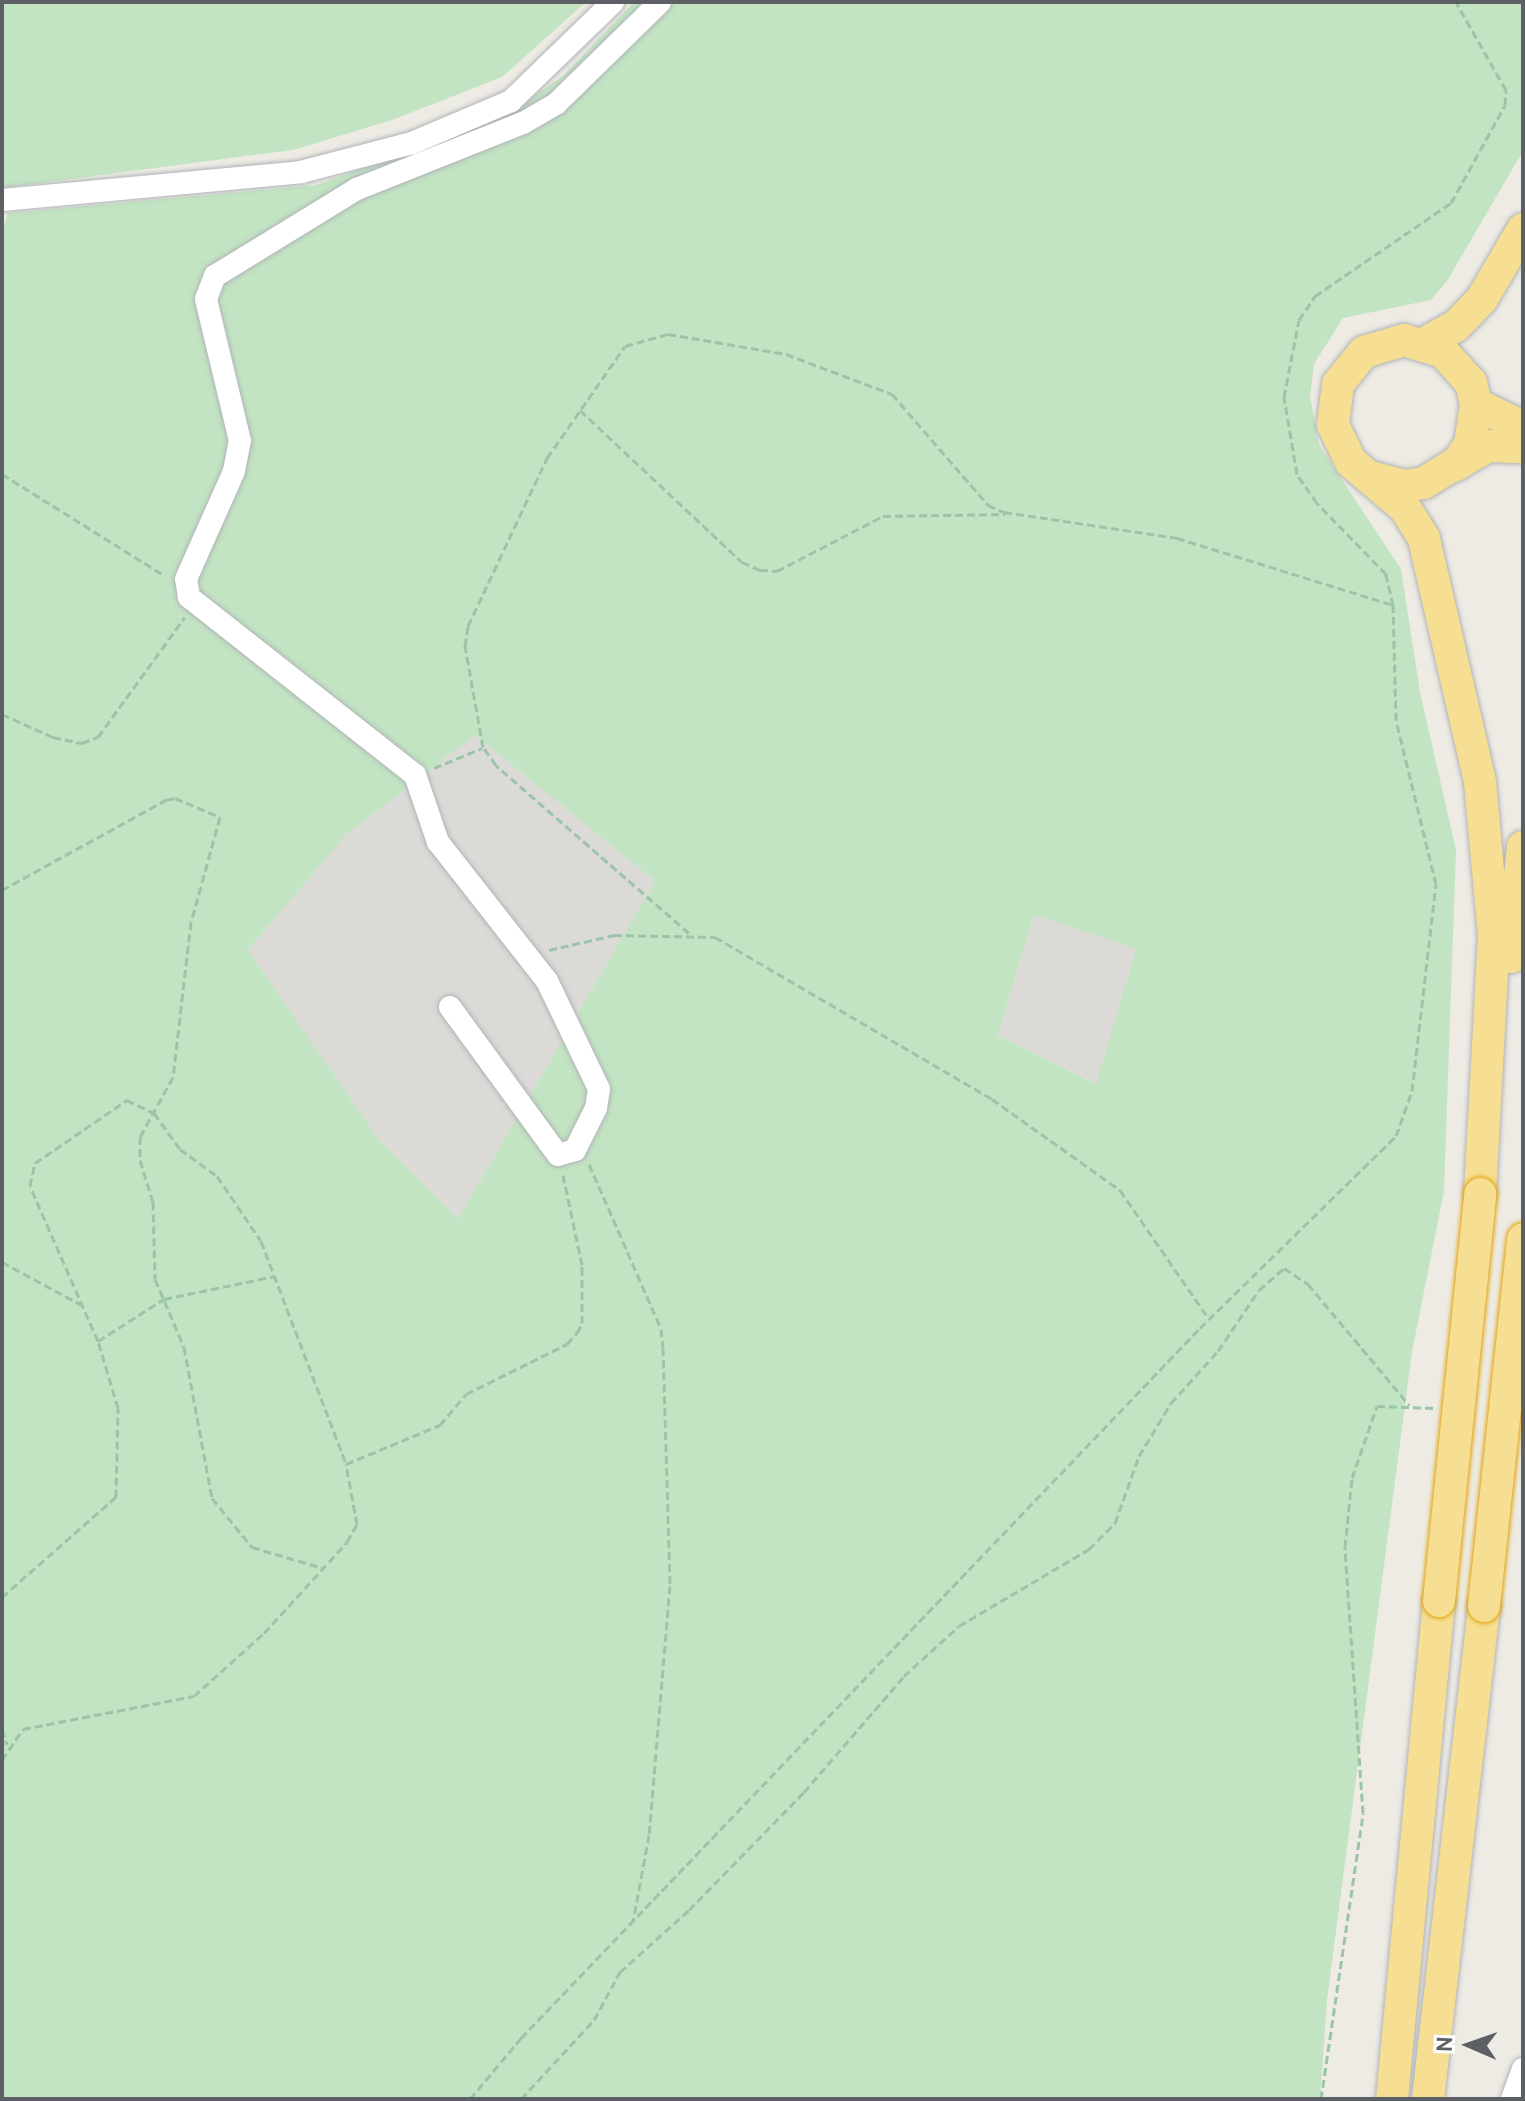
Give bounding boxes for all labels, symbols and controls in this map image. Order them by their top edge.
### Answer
north arrow [1429,2005,1509,2085]
text: N [1431,2036,1458,2052]

